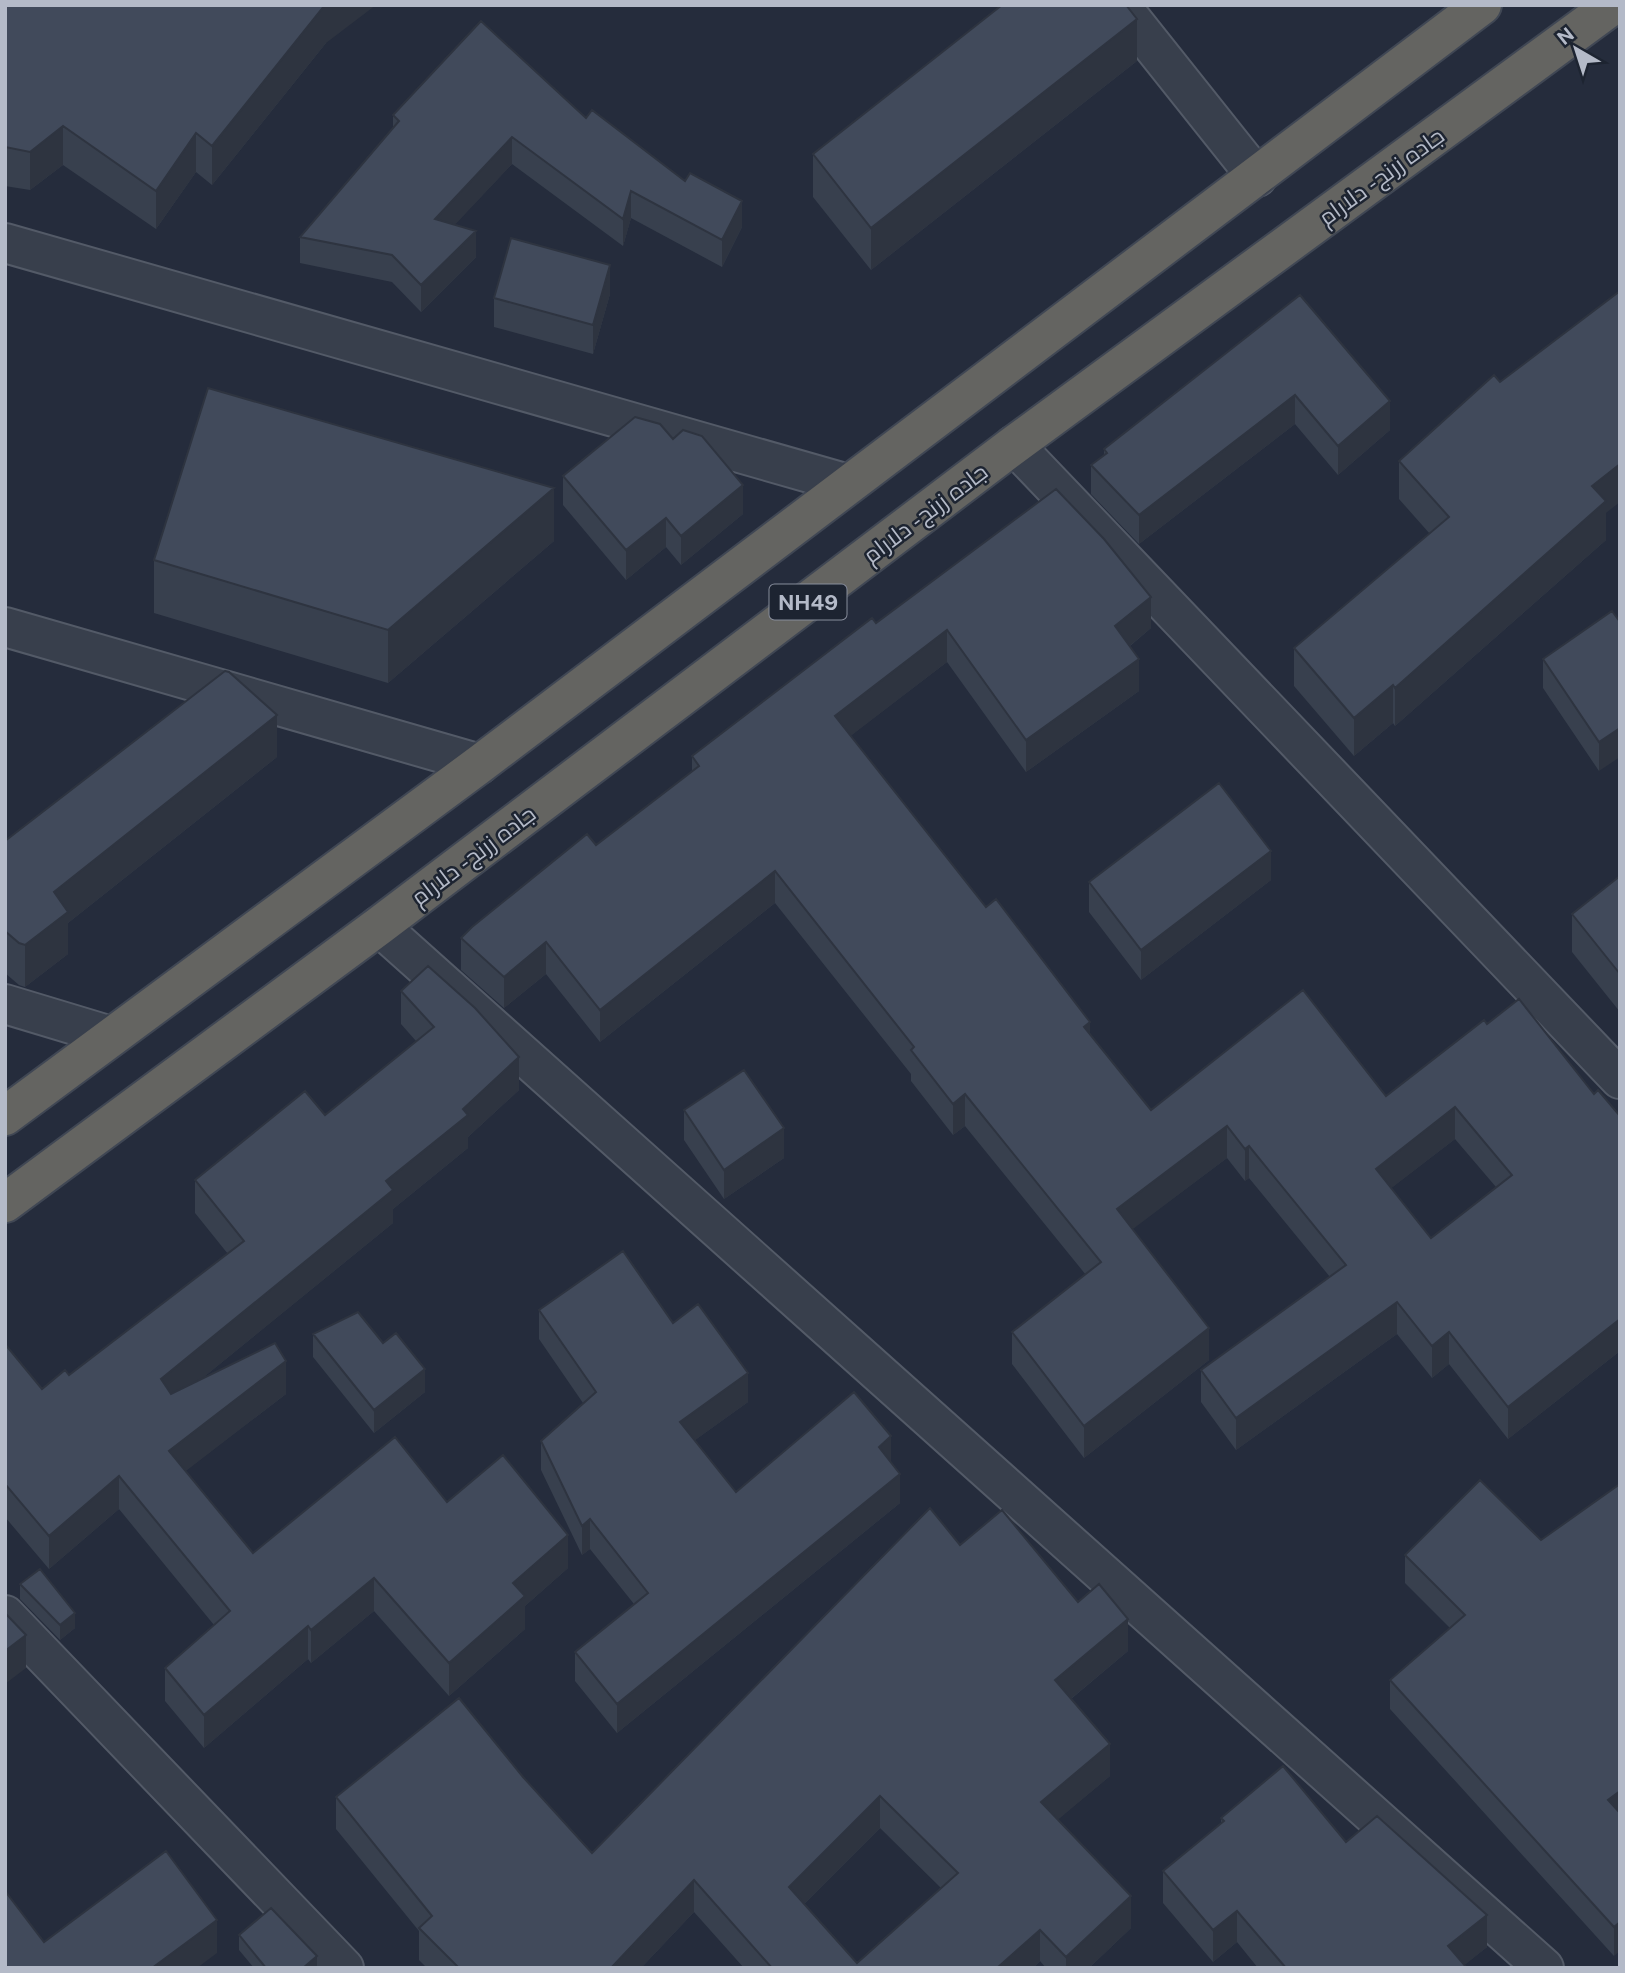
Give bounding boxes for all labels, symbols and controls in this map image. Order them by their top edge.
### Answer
north arrow [1541,14,1611,84]
text: N [1553,23,1578,49]
street label: جاده زرنج - دلارام [1313,121,1451,233]
street label: جاده زرنج - دلارام [858,458,994,571]
road number: NH49 [770,584,846,620]
street label: جاده زرنج - دلارام [406,800,542,913]

